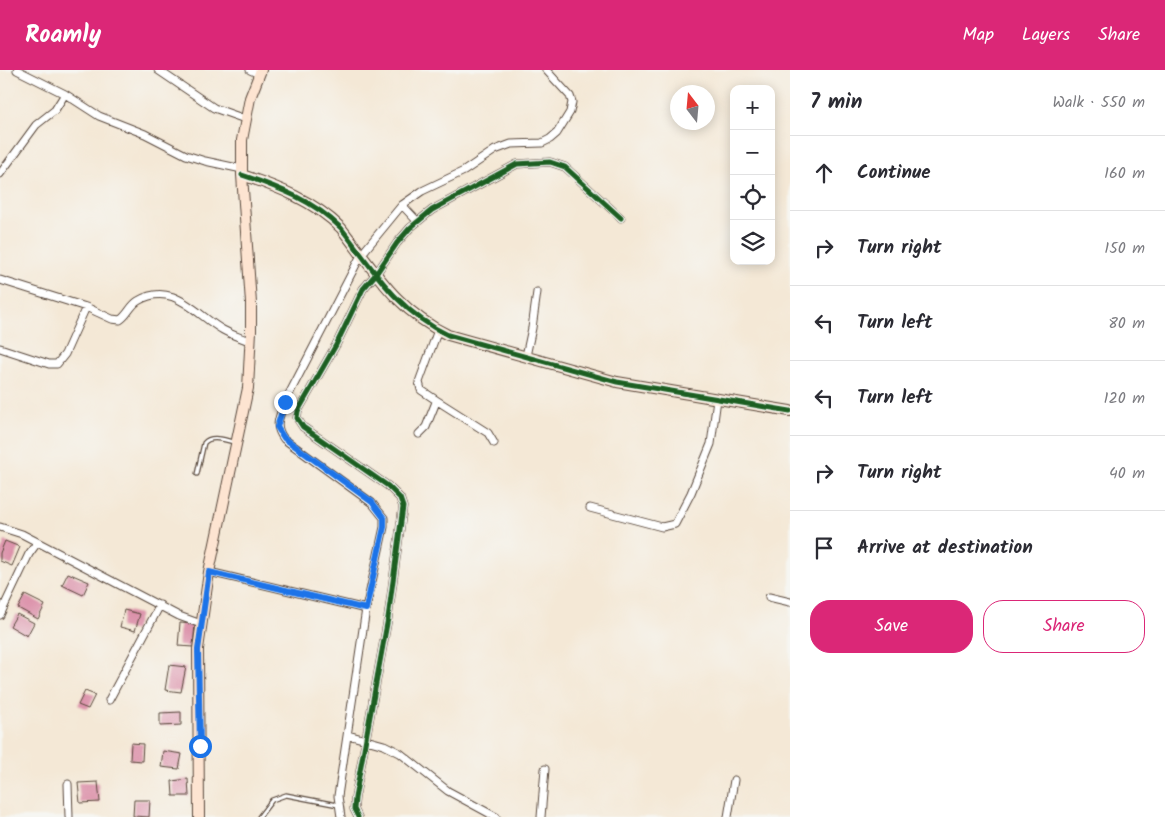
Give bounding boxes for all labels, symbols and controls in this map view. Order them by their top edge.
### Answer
text: Roamly [25,16,101,55]
text: Map [963,21,994,50]
text: Layers [1022,21,1070,50]
text: Share [1098,21,1140,50]
north arrow [670,85,715,130]
map controls [730,85,775,265]
button: + [730,85,775,130]
text: 7 min [810,86,862,119]
text: Walk · 550 m [1053,90,1145,115]
button: − [730,130,775,175]
text: Continue [857,158,930,188]
icon: ahead [810,159,838,187]
text: 160 m [1104,161,1145,186]
button: locate [730,175,775,220]
button: layers [730,220,775,265]
text: Turn right [857,233,942,263]
icon: right [810,234,838,262]
text: 150 m [1104,236,1145,261]
text: Turn left [857,308,932,338]
icon: left [810,309,838,337]
text: 80 m [1108,311,1145,336]
text: Turn left [857,383,932,413]
icon: left [810,384,838,412]
text: 120 m [1104,386,1145,411]
route end [274,391,297,414]
text: Turn right [857,458,942,488]
icon: right [810,459,838,487]
text: 40 m [1109,461,1145,486]
text: Arrive at destination [857,533,1033,563]
icon: arrive [810,534,838,562]
button: Save [810,600,973,653]
button: Share [983,600,1145,653]
route start [189,735,212,758]

